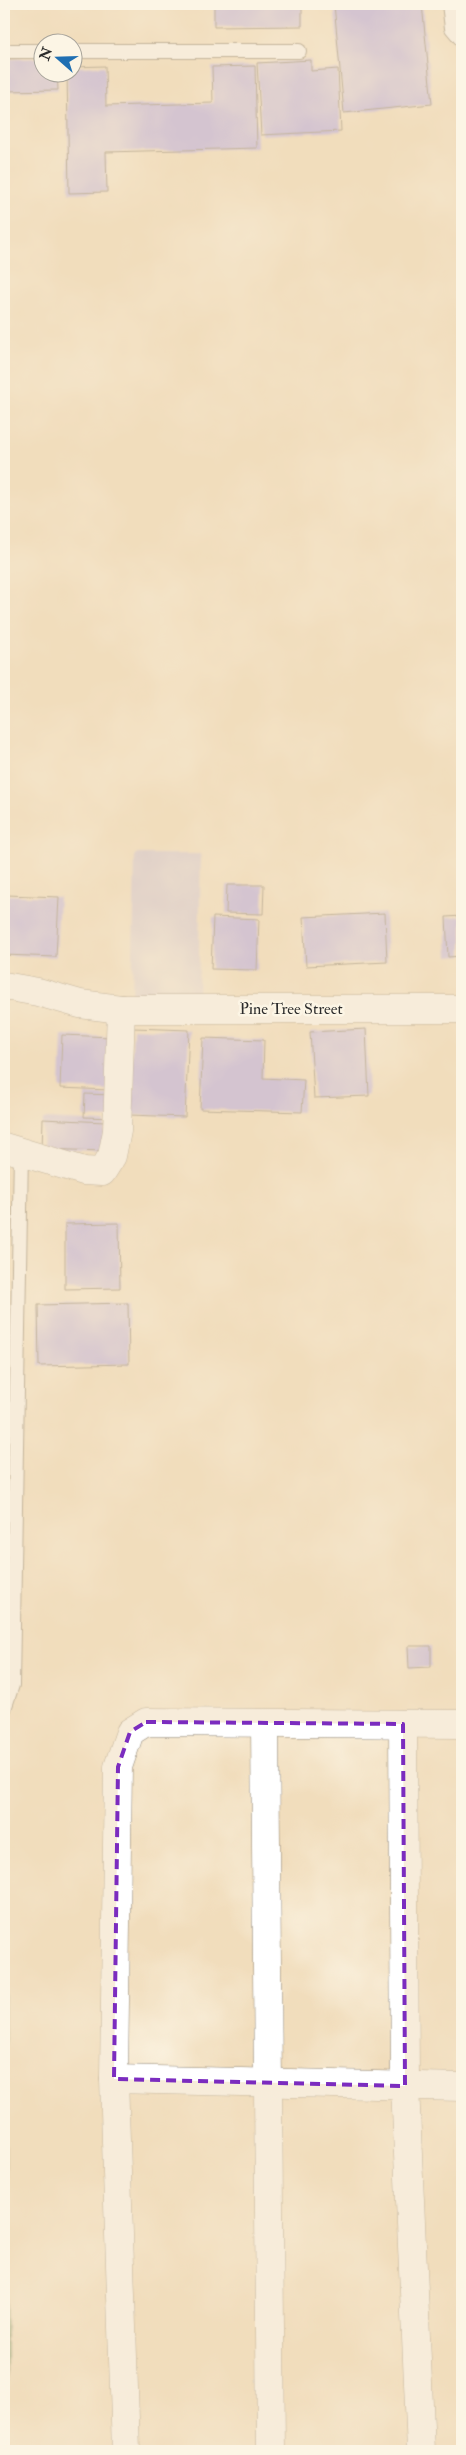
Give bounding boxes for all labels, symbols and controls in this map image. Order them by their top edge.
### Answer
north arrow [32,32,82,82]
text: N [36,44,57,63]
street label: Pine Tree Street [239,999,343,1019]

